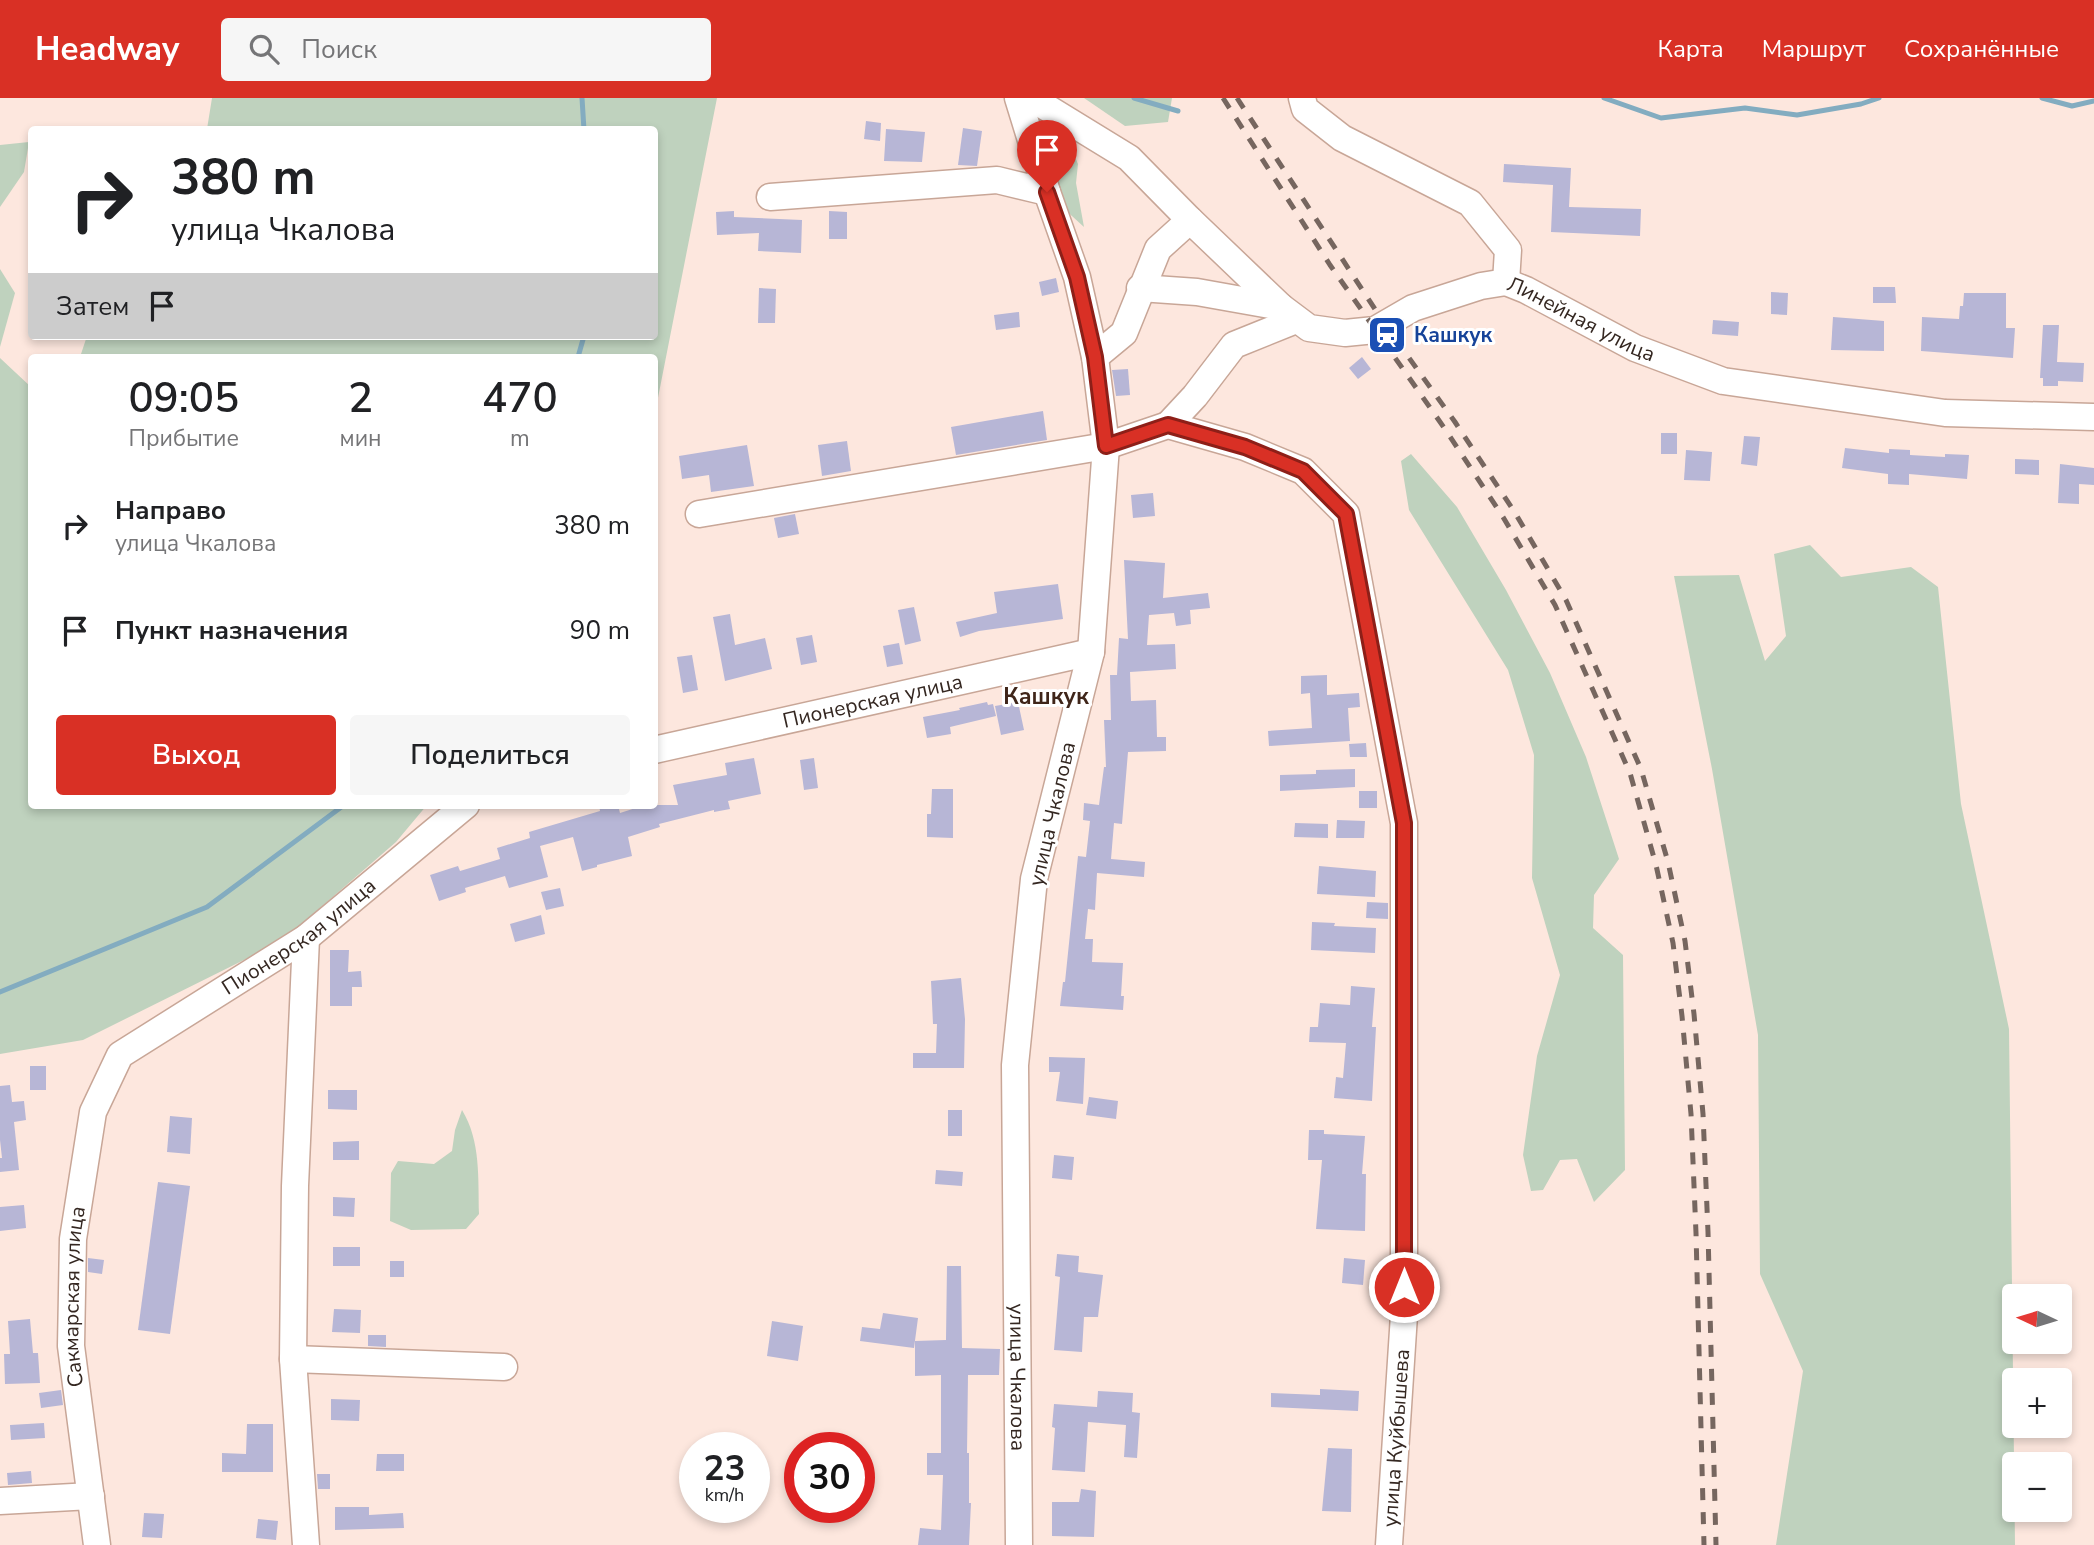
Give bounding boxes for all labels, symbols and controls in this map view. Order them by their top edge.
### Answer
search box [221,18,711,81]
text: Headway [35,27,179,72]
icon: search [245,30,283,68]
text: Поиск [301,32,377,67]
text: Карта [1658,33,1724,65]
text: Маршрут [1762,33,1866,65]
text: Сохранённые [1904,33,2059,65]
pin [1017,120,1077,192]
icon: arrive [1028,131,1066,169]
text: 380 m [171,144,315,211]
icon: right [56,154,147,245]
text: улица Чкалова [171,208,395,251]
street label: Линейная улица [1503,270,1659,368]
icon: arrive [143,287,181,325]
text: Затем [56,289,129,324]
station icon: Кашкук [1366,314,1408,356]
place label: Кашкук [1414,321,1493,349]
text: 09:05 [128,370,239,427]
text: 2 [348,370,373,427]
text: 470 [482,370,558,427]
text: Прибытие [129,423,239,454]
text: мин [340,423,382,454]
text: m [510,423,530,454]
text: Направо [115,493,226,528]
icon: right [56,507,94,545]
text: 380 m [554,508,630,543]
text: улица Чкалова [115,528,276,559]
icon: arrive [56,612,94,650]
text: Пункт назначения [115,613,348,648]
text: 90 m [570,613,630,648]
street label: Пионерская улица [780,667,965,735]
district label: Кашкук [1003,681,1089,712]
button: Выход [56,715,336,795]
button: Поделиться [350,715,630,795]
street label: улица Чкалова [1022,739,1082,889]
street label: Пионерская улица [216,872,382,1002]
street label: Сакмарская улица [57,1204,92,1389]
position arrow [1367,1250,1441,1324]
north arrow [2002,1284,2072,1354]
map controls [2002,1284,2072,1522]
street label: улица Чкалова [1003,1303,1032,1451]
street label: улица Куйбышева [1376,1348,1416,1528]
button: + [2002,1368,2072,1438]
speed limit sign: 30 [784,1432,875,1523]
text: 23 [703,1445,746,1492]
button: − [2002,1452,2072,1522]
text: km/h [705,1483,744,1507]

